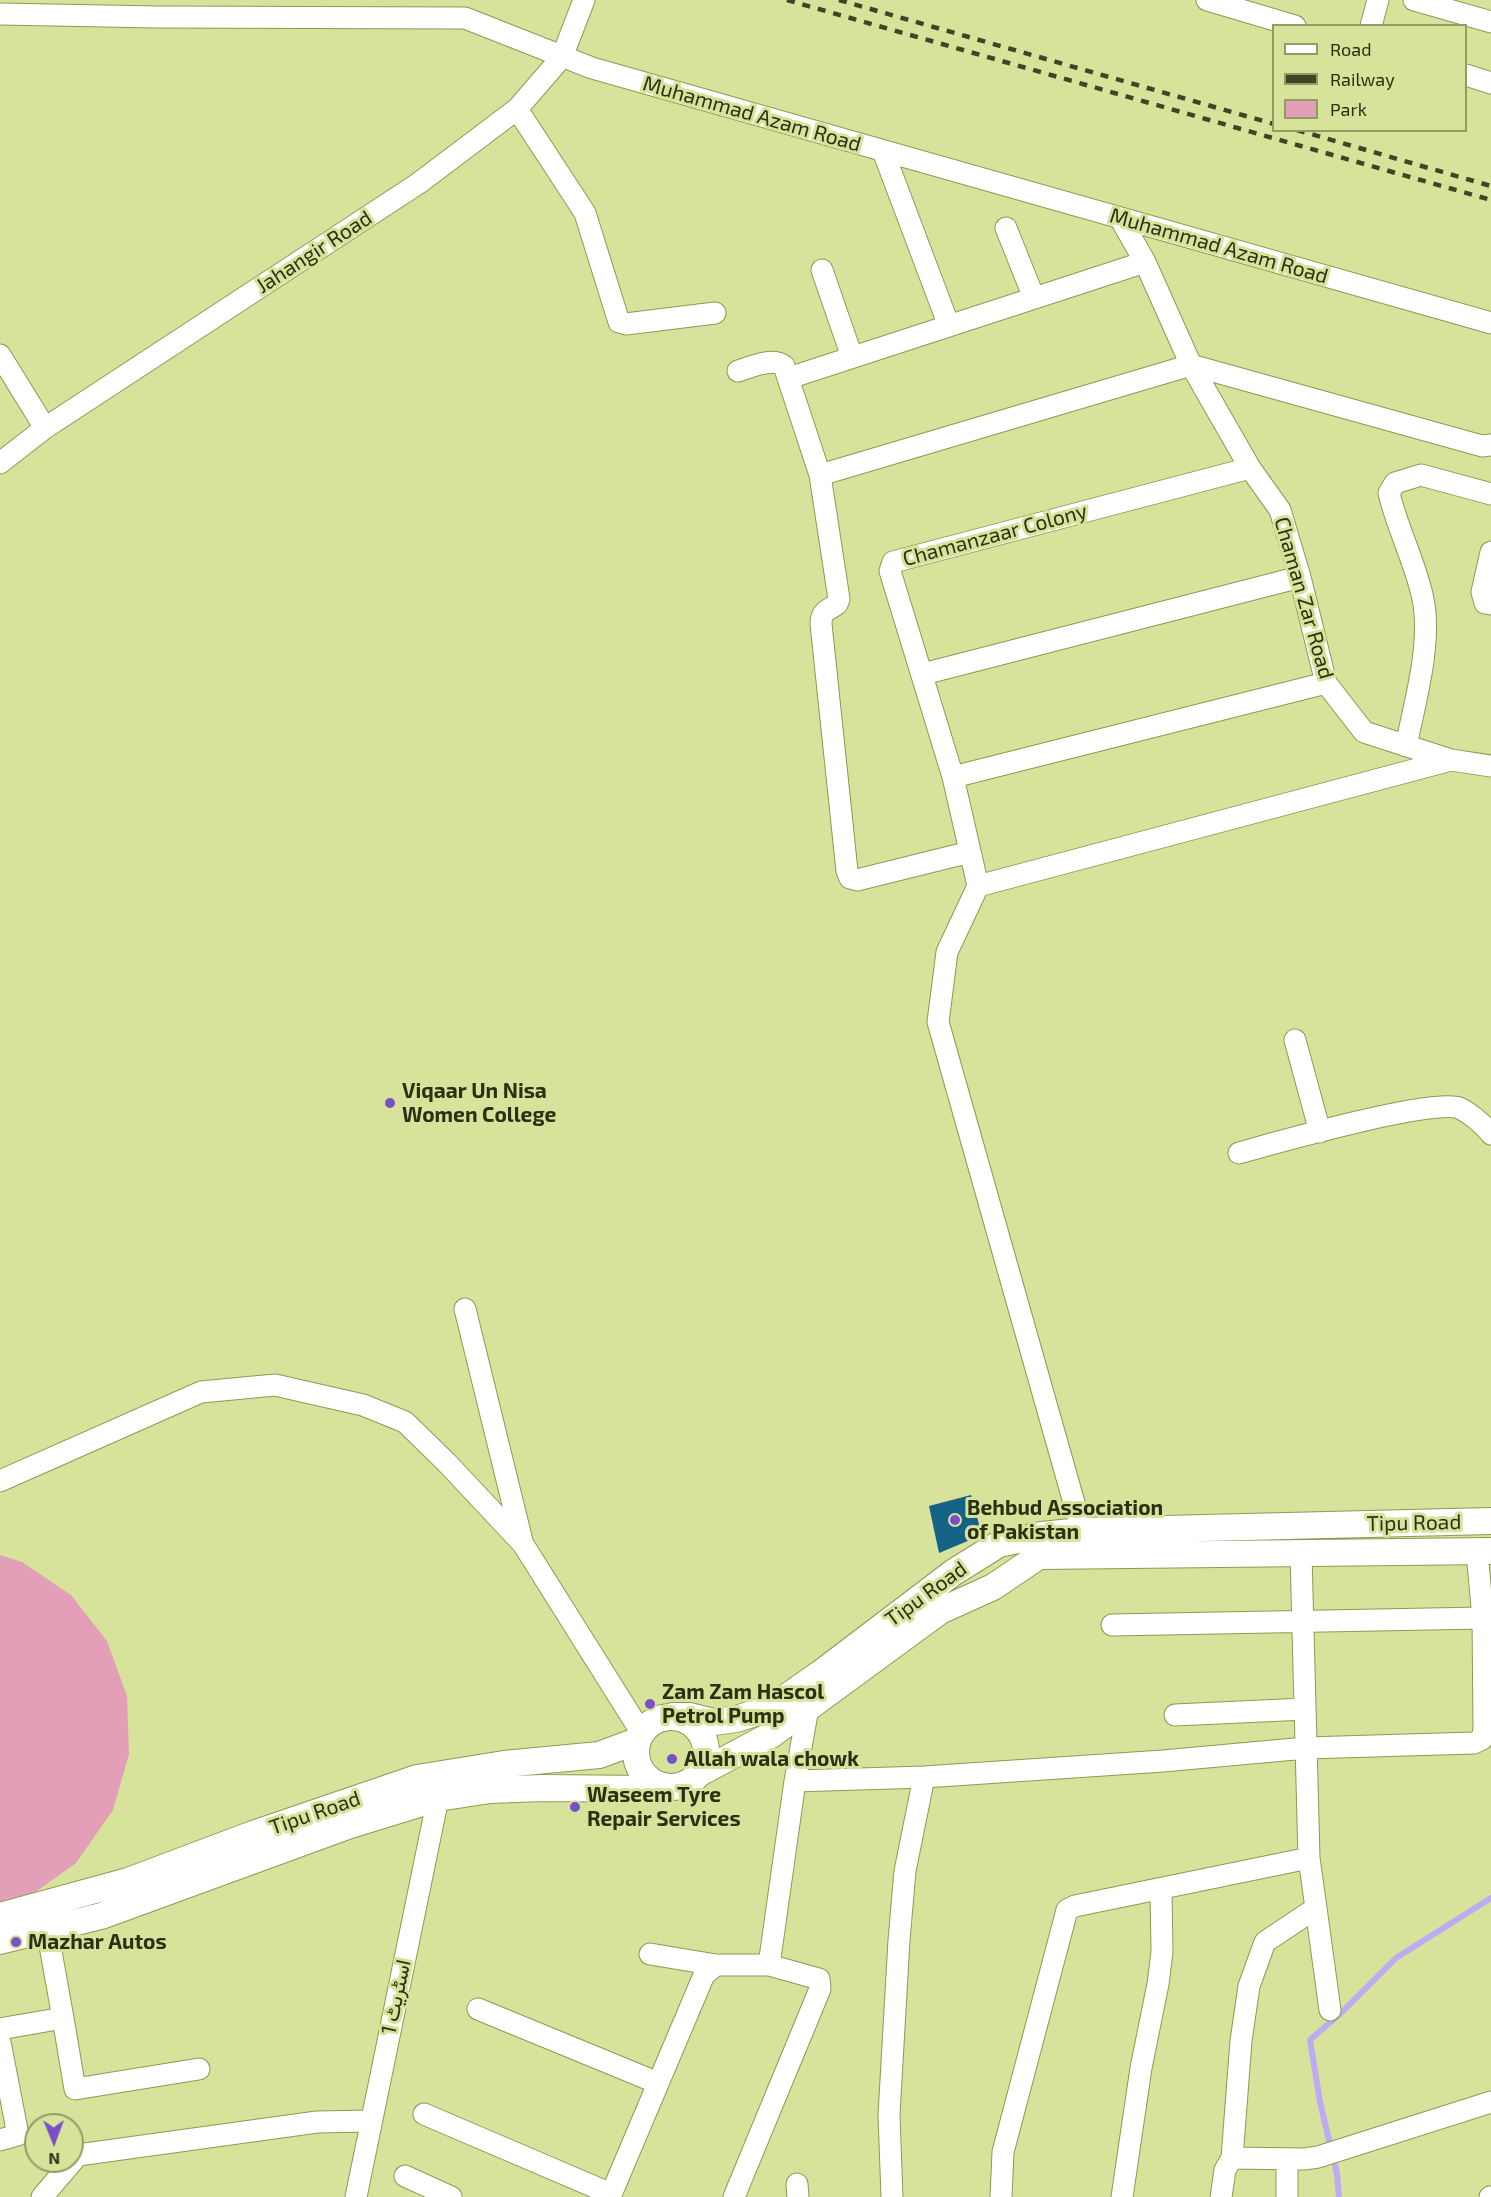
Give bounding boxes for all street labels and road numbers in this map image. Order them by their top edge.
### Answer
street label: Muhammad Azam Road [640,71,864,157]
street label: Muhammad Azam Road [1107,203,1331,289]
street label: Jahangir Road [251,205,377,299]
street label: Chamanzaar Colony [900,498,1090,572]
street label: Chaman Zar Road [1269,514,1339,682]
street label: Tipu Road [1366,1510,1462,1536]
street label: Tipu Road [880,1556,972,1632]
street label: Tipu Road [266,1786,364,1840]
street label: اسٹریٹ 1 [376,1957,416,2037]

